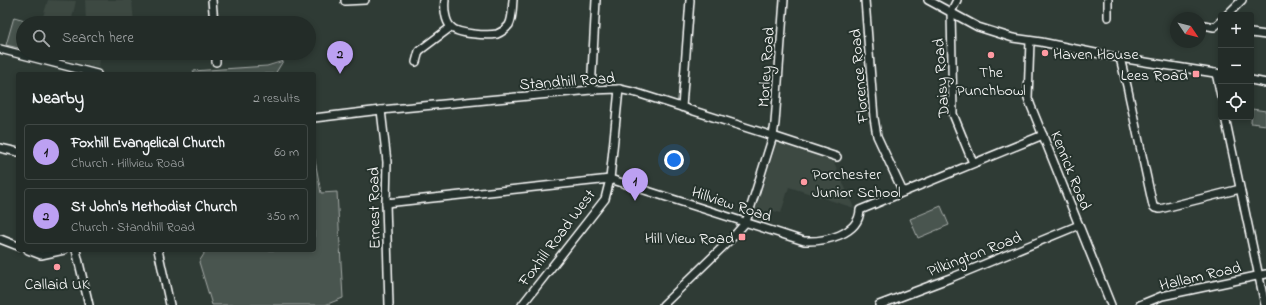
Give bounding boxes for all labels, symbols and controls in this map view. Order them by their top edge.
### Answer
north arrow [1170,12,1206,48]
map controls [1218,12,1254,120]
button: + [1218,12,1254,48]
search box [16,16,316,60]
street label: Morley Road [752,26,782,108]
icon: search [30,27,52,49]
text: Search here [62,27,134,49]
street label: Florence Road [844,28,876,125]
street label: Daisy Road [927,38,957,119]
pin: 2 [327,41,353,74]
place label: Haven House [1053,43,1140,67]
marker: Haven House [1040,48,1050,58]
button: − [1218,48,1254,84]
marker: The Punchbowl [986,50,996,60]
place label: The Punchbowl [956,61,1026,103]
place label: Lees Road [1121,64,1188,88]
street label: Standhill Road [519,67,616,97]
marker: Lees Road [1191,69,1201,79]
button: locate [1218,84,1254,120]
text: Nearby [32,86,84,111]
text: 2 results [253,89,300,108]
street label: Kenrick Road [1043,128,1097,214]
text: Foxhill Evangelical Church [71,132,225,154]
text: 1 [44,143,48,162]
text: 60 m [274,143,299,162]
your location [664,150,684,170]
text: Church · Hillview Road [71,154,184,173]
place label: Porchester Junior School [812,163,901,205]
street label: Ernest Road [362,167,388,249]
pin: 1 [622,168,648,201]
marker: Porchester Junior School [799,177,809,187]
street label: Hillview Road [688,181,775,229]
street label: Foxhill Road West [512,184,603,293]
text: St John's Methodist Church [71,196,237,218]
text: 2 [43,207,49,226]
text: 350 m [267,207,299,226]
text: Church · Standhill Road [71,218,195,237]
street label: Pilkington Road [924,226,1025,284]
place label: Hill View Road [645,227,734,251]
marker: Hill View Road [737,232,747,242]
street label: Hallam Road [1157,256,1244,298]
marker: Callaid UK [52,262,62,272]
place label: Callaid UK [24,273,90,297]

